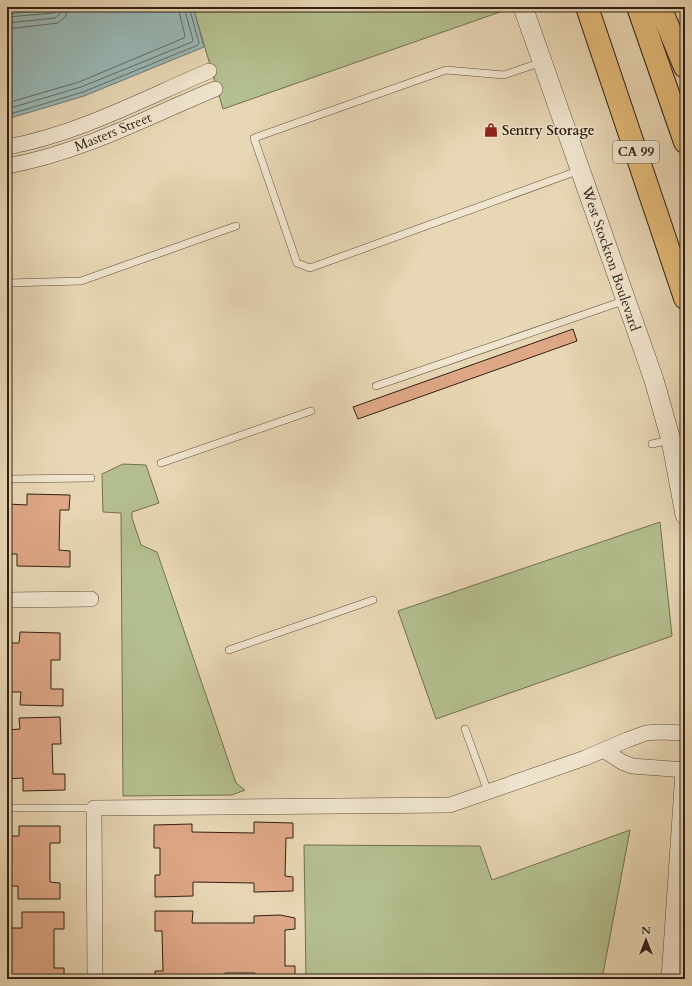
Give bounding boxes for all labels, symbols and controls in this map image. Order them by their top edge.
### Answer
street label: Masters Street [71,108,155,156]
place label: Sentry Storage [502,121,595,140]
shop icon: Sentry Storage [483,122,499,138]
road number: CA 99 [613,141,659,163]
street label: West Stockton Boulevard [577,183,645,334]
north arrow [626,920,666,960]
text: N [641,923,651,938]

